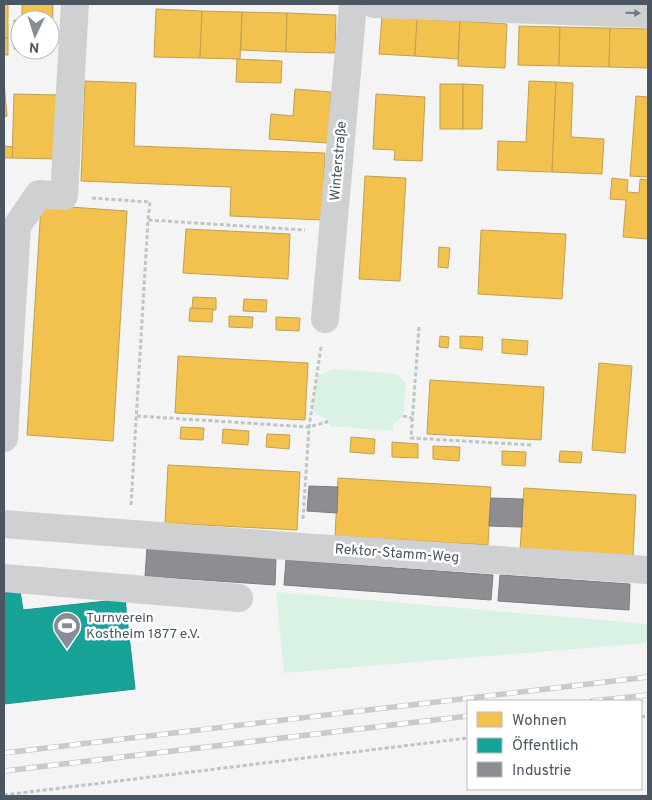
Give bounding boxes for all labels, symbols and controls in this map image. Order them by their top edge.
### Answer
one-way arrow [625,9,641,17]
north arrow [10,10,60,60]
text: N [29,38,40,55]
street label: Winterstraße [327,120,351,202]
street label: Rektor-Stamm-Weg [334,541,460,567]
place label: Turnverein Kostheim 1877 e.V. [86,610,200,643]
sports icon: Turnverein Kostheim 1877 e.V. [52,611,82,650]
legend [467,700,642,790]
text: Wohnen [512,712,567,731]
text: Öffentlich [512,736,579,756]
text: Industrie [512,762,571,781]

